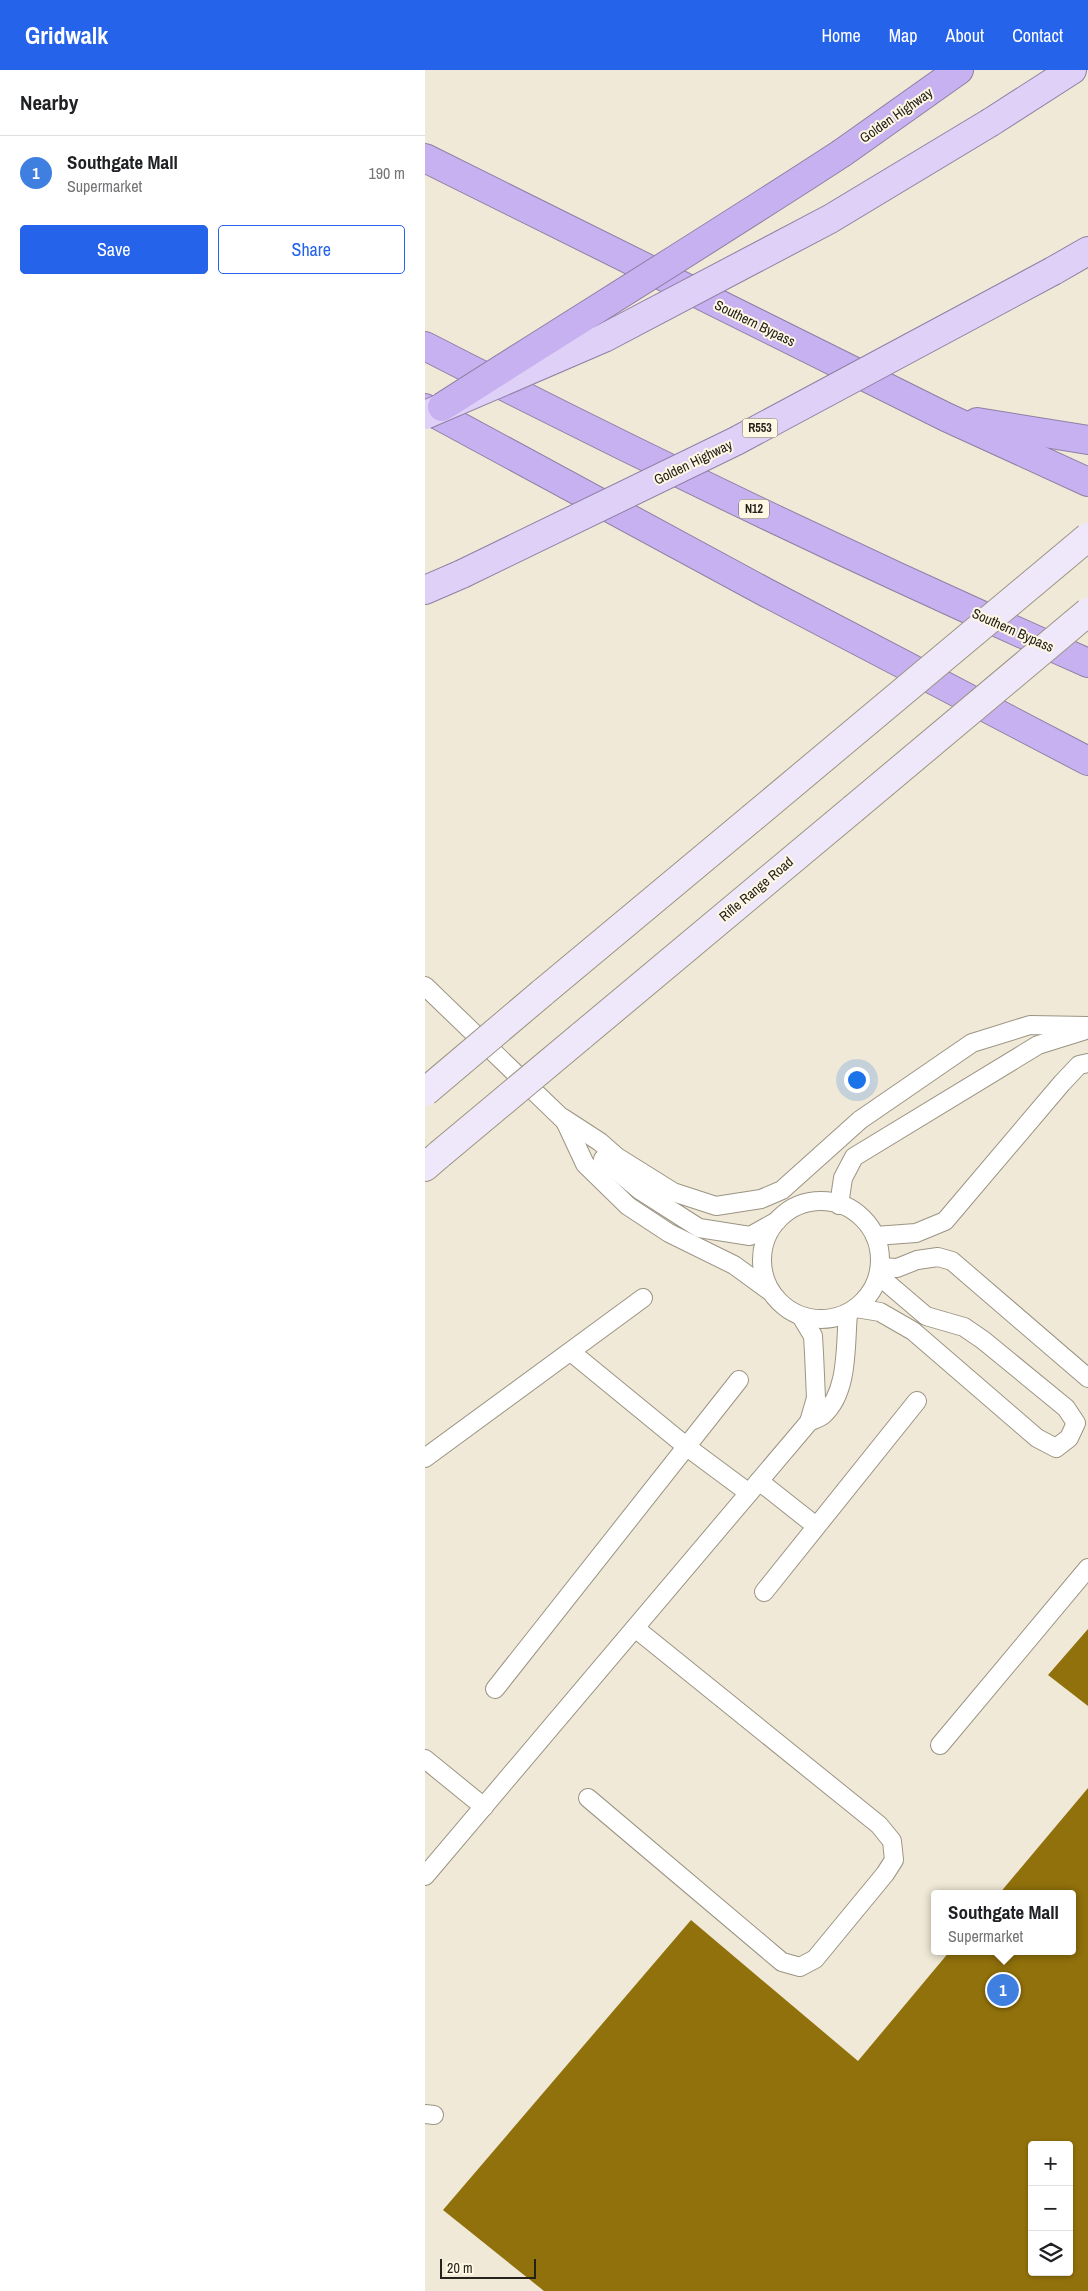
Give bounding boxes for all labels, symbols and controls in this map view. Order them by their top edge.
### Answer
text: Gridwalk [25,19,108,51]
text: Home [821,23,861,48]
text: Map [889,23,918,48]
text: About [946,23,984,48]
text: Contact [1012,23,1063,48]
street label: Golden Highway [856,83,936,147]
text: Nearby [20,88,78,117]
text: Southgate Mall [67,149,178,175]
text: 1 [32,162,40,184]
text: 190 m [369,162,405,184]
text: Supermarket [67,175,142,197]
button: Save [20,225,208,274]
button: Share [218,225,405,274]
street label: Southern Bypass [712,296,798,350]
road number: R553 [743,418,777,438]
street label: Golden Highway [651,435,735,489]
road number: N12 [739,499,769,518]
street label: Southern Bypass [969,604,1057,656]
street label: Rifle Range Road [715,853,797,925]
your location [844,1067,870,1093]
popup [931,1890,1076,1955]
text: Southgate Mall [948,1899,1059,1925]
text: Supermarket [948,1925,1023,1947]
pin: 1 [987,1971,1019,2009]
map controls [1028,2141,1073,2276]
button: + [1028,2141,1073,2186]
button: − [1028,2186,1073,2231]
button: layers [1028,2231,1073,2276]
scale bar [440,2256,536,2279]
text: 20 m [447,2259,473,2277]

